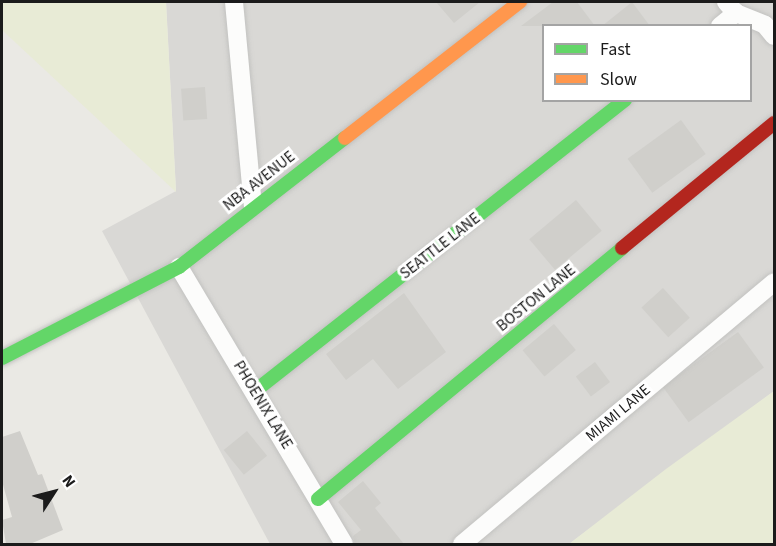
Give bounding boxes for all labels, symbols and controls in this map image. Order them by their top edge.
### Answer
legend [542,24,752,102]
text: Fast [600,37,631,62]
text: Slow [600,67,637,92]
street label: NBA AVENUE [219,147,299,215]
street label: SEATTLE LANE [396,209,484,283]
street label: BOSTON LANE [493,260,579,336]
street label: PHOENIX LANE [229,357,297,453]
street label: MIAMI LANE [582,380,654,446]
north arrow [24,462,84,522]
text: N [57,471,81,492]

